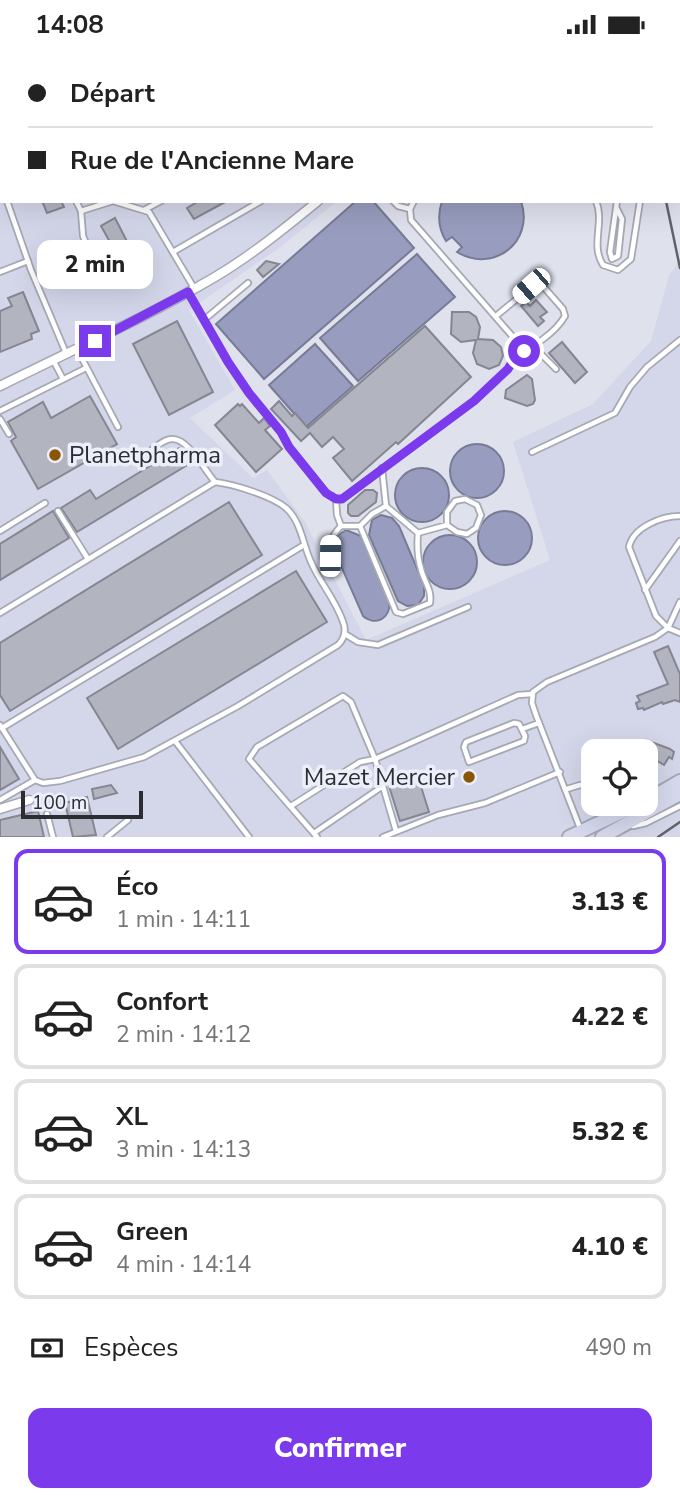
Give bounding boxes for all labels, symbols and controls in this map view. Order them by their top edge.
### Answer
text: 14:08 [35,7,104,42]
text: Départ [70,76,155,111]
text: Rue de l'Ancienne Mare [70,143,354,178]
callout: 2 min [37,239,153,289]
text: 2 min [65,249,125,280]
car [509,264,554,308]
route end [79,325,111,357]
route start [508,335,540,367]
place label: Planetpharma [69,439,221,471]
marker: Planetpharma [47,447,63,463]
car [320,535,341,577]
map controls [581,739,658,816]
button: locate [581,739,658,816]
place label: Mazet Mercier [304,761,455,793]
marker: Mazet Mercier [461,769,477,785]
scale bar [21,788,144,820]
text: 100 m [32,790,87,816]
text: Éco [116,869,158,904]
icon: car [32,870,95,933]
text: 3.13 € [572,884,648,919]
text: 1 min · 14:11 [116,904,251,935]
text: Confort [116,984,208,1019]
icon: car [32,985,95,1048]
text: 4.22 € [572,999,648,1034]
text: 2 min · 14:12 [116,1019,251,1050]
text: XL [116,1099,148,1134]
icon: car [32,1100,95,1163]
text: 5.32 € [572,1114,648,1149]
text: 3 min · 14:13 [116,1134,251,1165]
text: Green [116,1214,189,1249]
icon: car [32,1215,95,1278]
text: 4.10 € [572,1229,648,1264]
text: 4 min · 14:14 [116,1249,251,1280]
icon: cash [28,1329,66,1367]
text: Espèces [84,1330,179,1365]
text: 490 m [585,1332,652,1363]
button: Confirmer [28,1408,652,1488]

